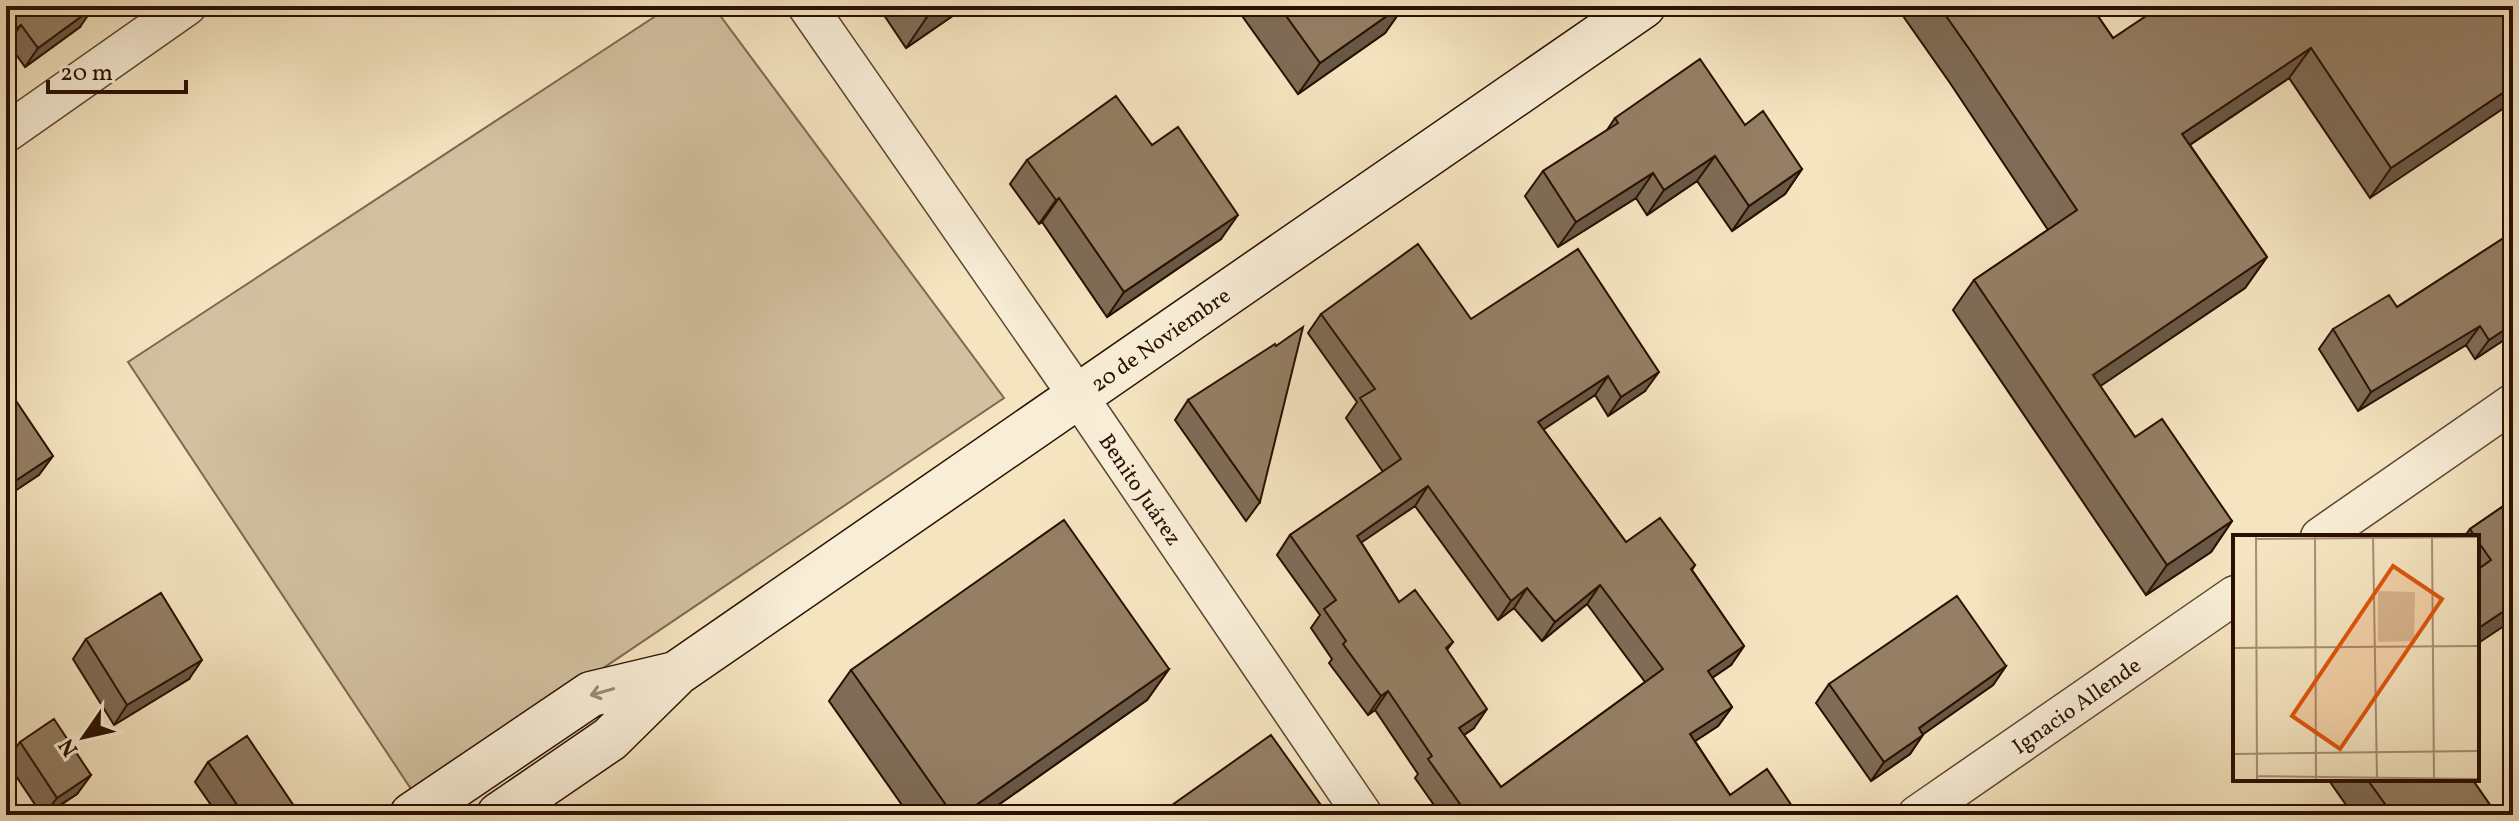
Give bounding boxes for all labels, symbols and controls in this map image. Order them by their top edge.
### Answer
scale bar [48,44,186,94]
text: 20 m [60,57,113,91]
street label: 20 de Noviembre [1085,281,1238,401]
street label: Benito Juárez [1090,428,1188,552]
inset map [2233,535,2479,781]
street label: Ignacio Allende [2007,651,2148,763]
one-way arrow [589,685,615,700]
north arrow [44,697,124,777]
text: N [52,731,87,762]

